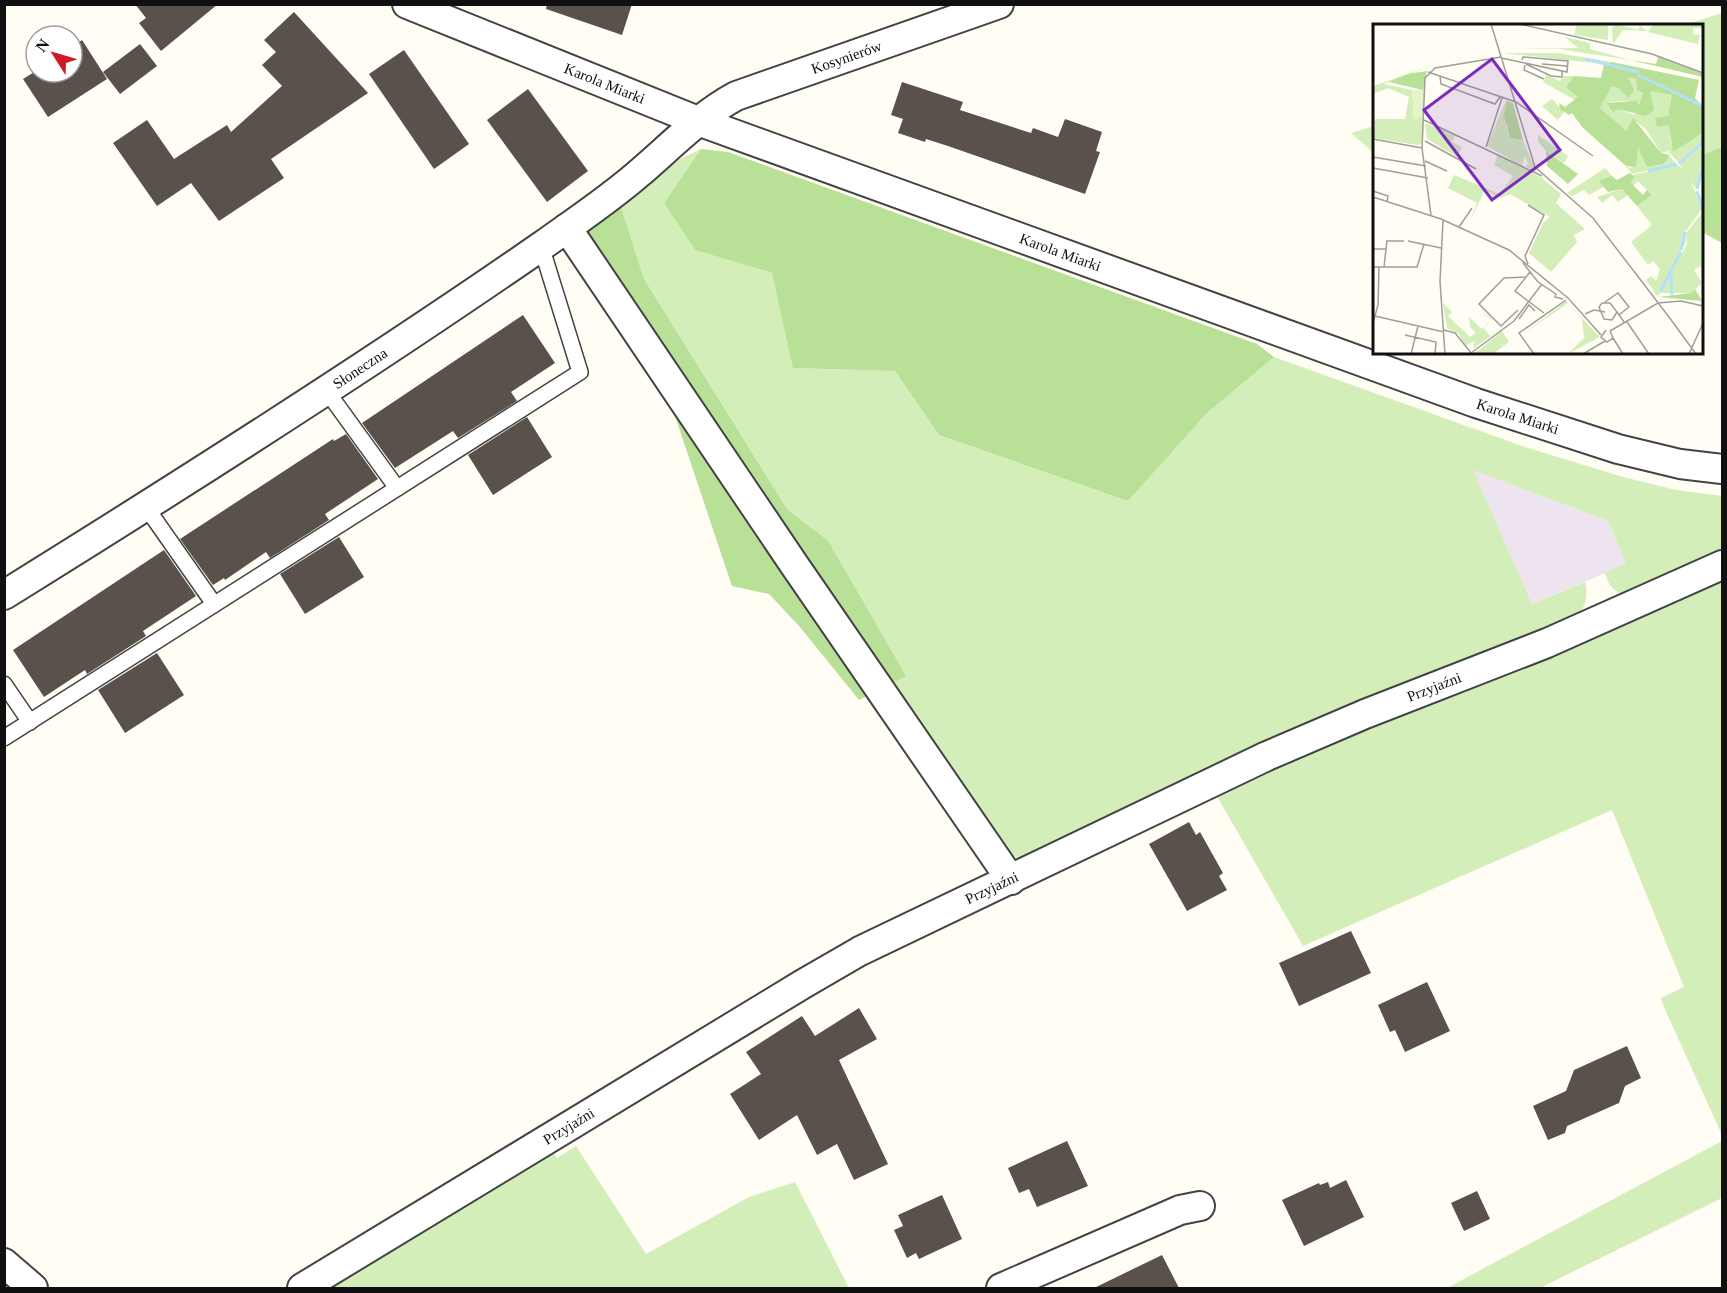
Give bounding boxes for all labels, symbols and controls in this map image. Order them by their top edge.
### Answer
north arrow [24,24,84,84]
inset map [1373,24,1703,354]
text: N [32,35,53,55]
street label: Kosynierów [809,38,884,77]
street label: Karola Miarki [562,60,647,107]
street label: Karola Miarki [1017,230,1103,274]
street label: Słoneczna [330,345,390,392]
street label: Karola Miarki [1475,396,1561,437]
street label: Przyjaźni [1405,669,1463,705]
street label: Przyjaźni [963,868,1021,907]
street label: Przyjaźni [540,1105,597,1148]

